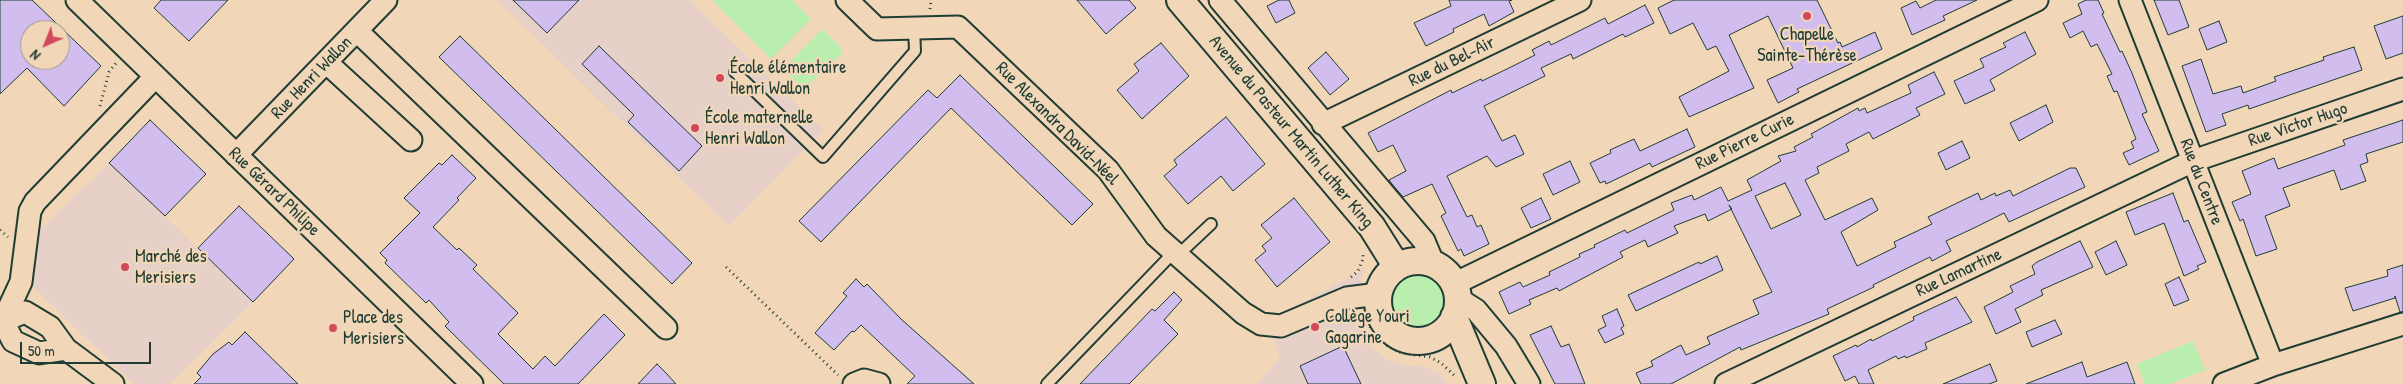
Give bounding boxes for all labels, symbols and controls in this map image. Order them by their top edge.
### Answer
marker: Chapelle Sainte-Thérèse [1801,10,1813,22]
north arrow [20,20,70,70]
place label: Chapelle Sainte-Thérèse [1757,24,1857,66]
street label: Avenue du Pasteur Martin Luther King [1204,31,1378,233]
street label: Rue Henri Wallon [267,32,357,124]
street label: Rue du Bel-Air [1405,32,1499,92]
text: N [26,46,44,65]
place label: École élémentaire Henri Wallon [730,57,846,100]
street label: Rue Alexandra David-Néel [991,58,1123,190]
marker: École élémentaire Henri Wallon [714,72,726,84]
street label: Rue Victor Hugo [2246,98,2350,152]
place label: École maternelle Henri Wallon [705,107,813,150]
street label: Rue Pierre Curie [1692,109,1798,175]
marker: École maternelle Henri Wallon [689,122,701,134]
street label: Rue du Centre [2175,136,2227,228]
street label: Rue Gérard Philipe [224,143,324,241]
street label: Rue Lamartine [1913,244,2005,302]
place label: Marché des Merisiers [135,246,207,288]
marker: Marché des Merisiers [119,261,131,273]
place label: Collège Youri Gagarine [1325,306,1410,348]
place label: Place des Merisiers [343,307,404,350]
marker: Collège Youri Gagarine [1309,321,1321,333]
marker: Place des Merisiers [327,322,339,334]
scale bar [22,332,154,364]
text: 50 m [28,340,55,361]

